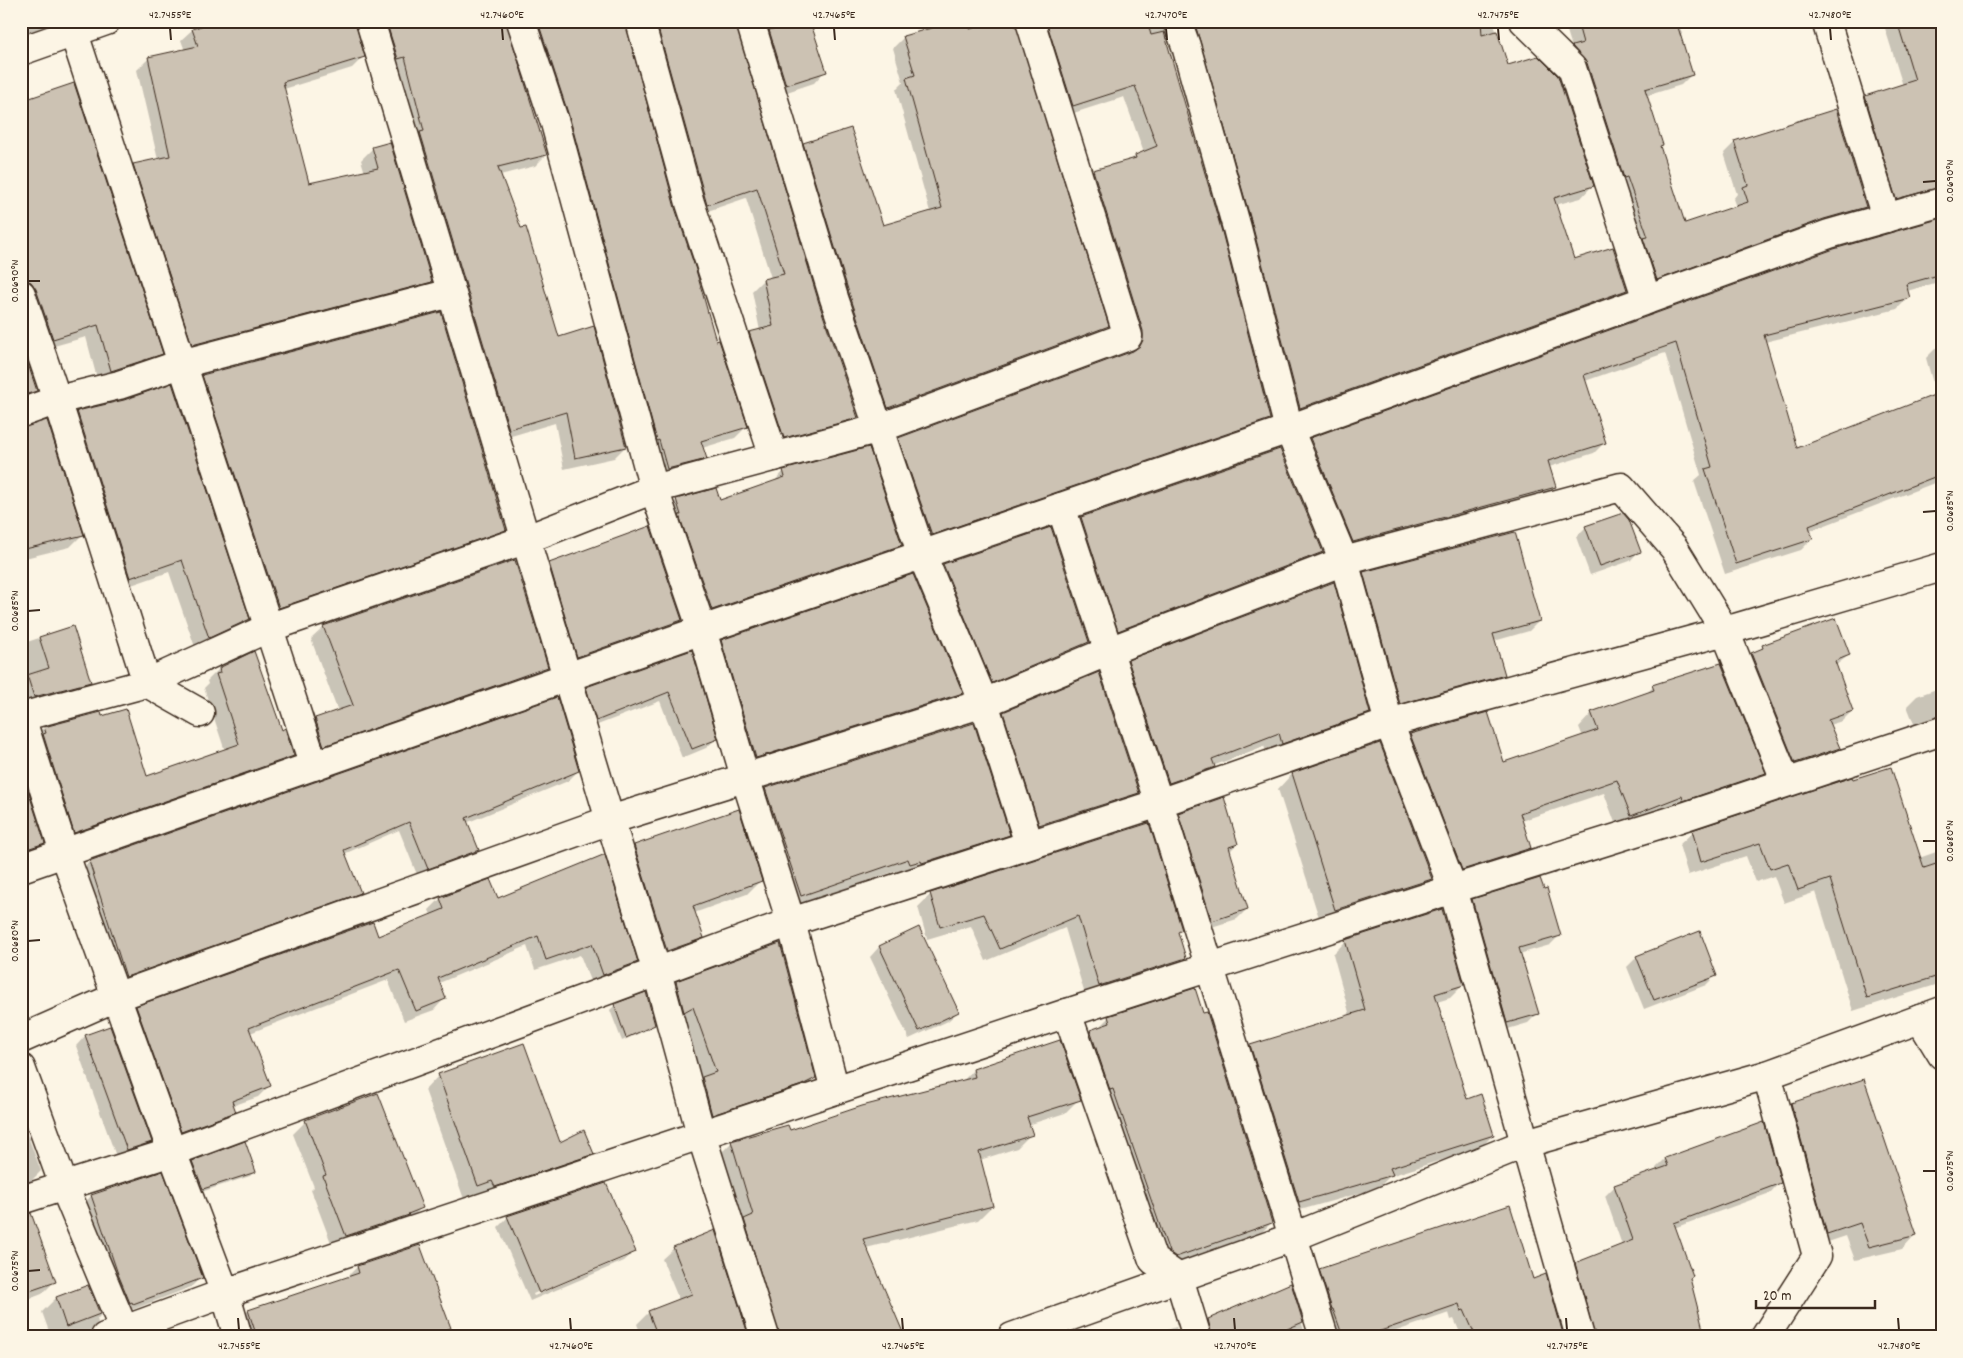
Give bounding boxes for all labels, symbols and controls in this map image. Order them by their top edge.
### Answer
text: 42.7455°E [149,7,192,24]
text: 42.7460°E [480,7,524,24]
text: 42.7465°E [813,7,856,24]
text: 42.7470°E [1145,7,1188,24]
text: 42.7475°E [1477,7,1519,24]
text: 42.7480°E [1809,7,1852,24]
text: 0.0690°N [1942,160,1959,202]
text: 0.0690°N [7,260,24,302]
text: 0.0685°N [1942,490,1959,532]
text: 0.0685°N [7,590,24,632]
text: 0.0680°N [1942,820,1959,862]
text: 0.0680°N [7,920,24,962]
text: 0.0675°N [1942,1150,1959,1191]
text: 0.0675°N [7,1250,24,1291]
scale bar [1756,1278,1874,1310]
text: 20 m [1763,1286,1791,1308]
text: 42.7455°E [218,1338,261,1355]
text: 42.7460°E [549,1338,593,1355]
text: 42.7465°E [882,1338,925,1355]
text: 42.7470°E [1214,1338,1257,1355]
text: 42.7475°E [1546,1338,1588,1355]
text: 42.7480°E [1878,1338,1921,1355]

